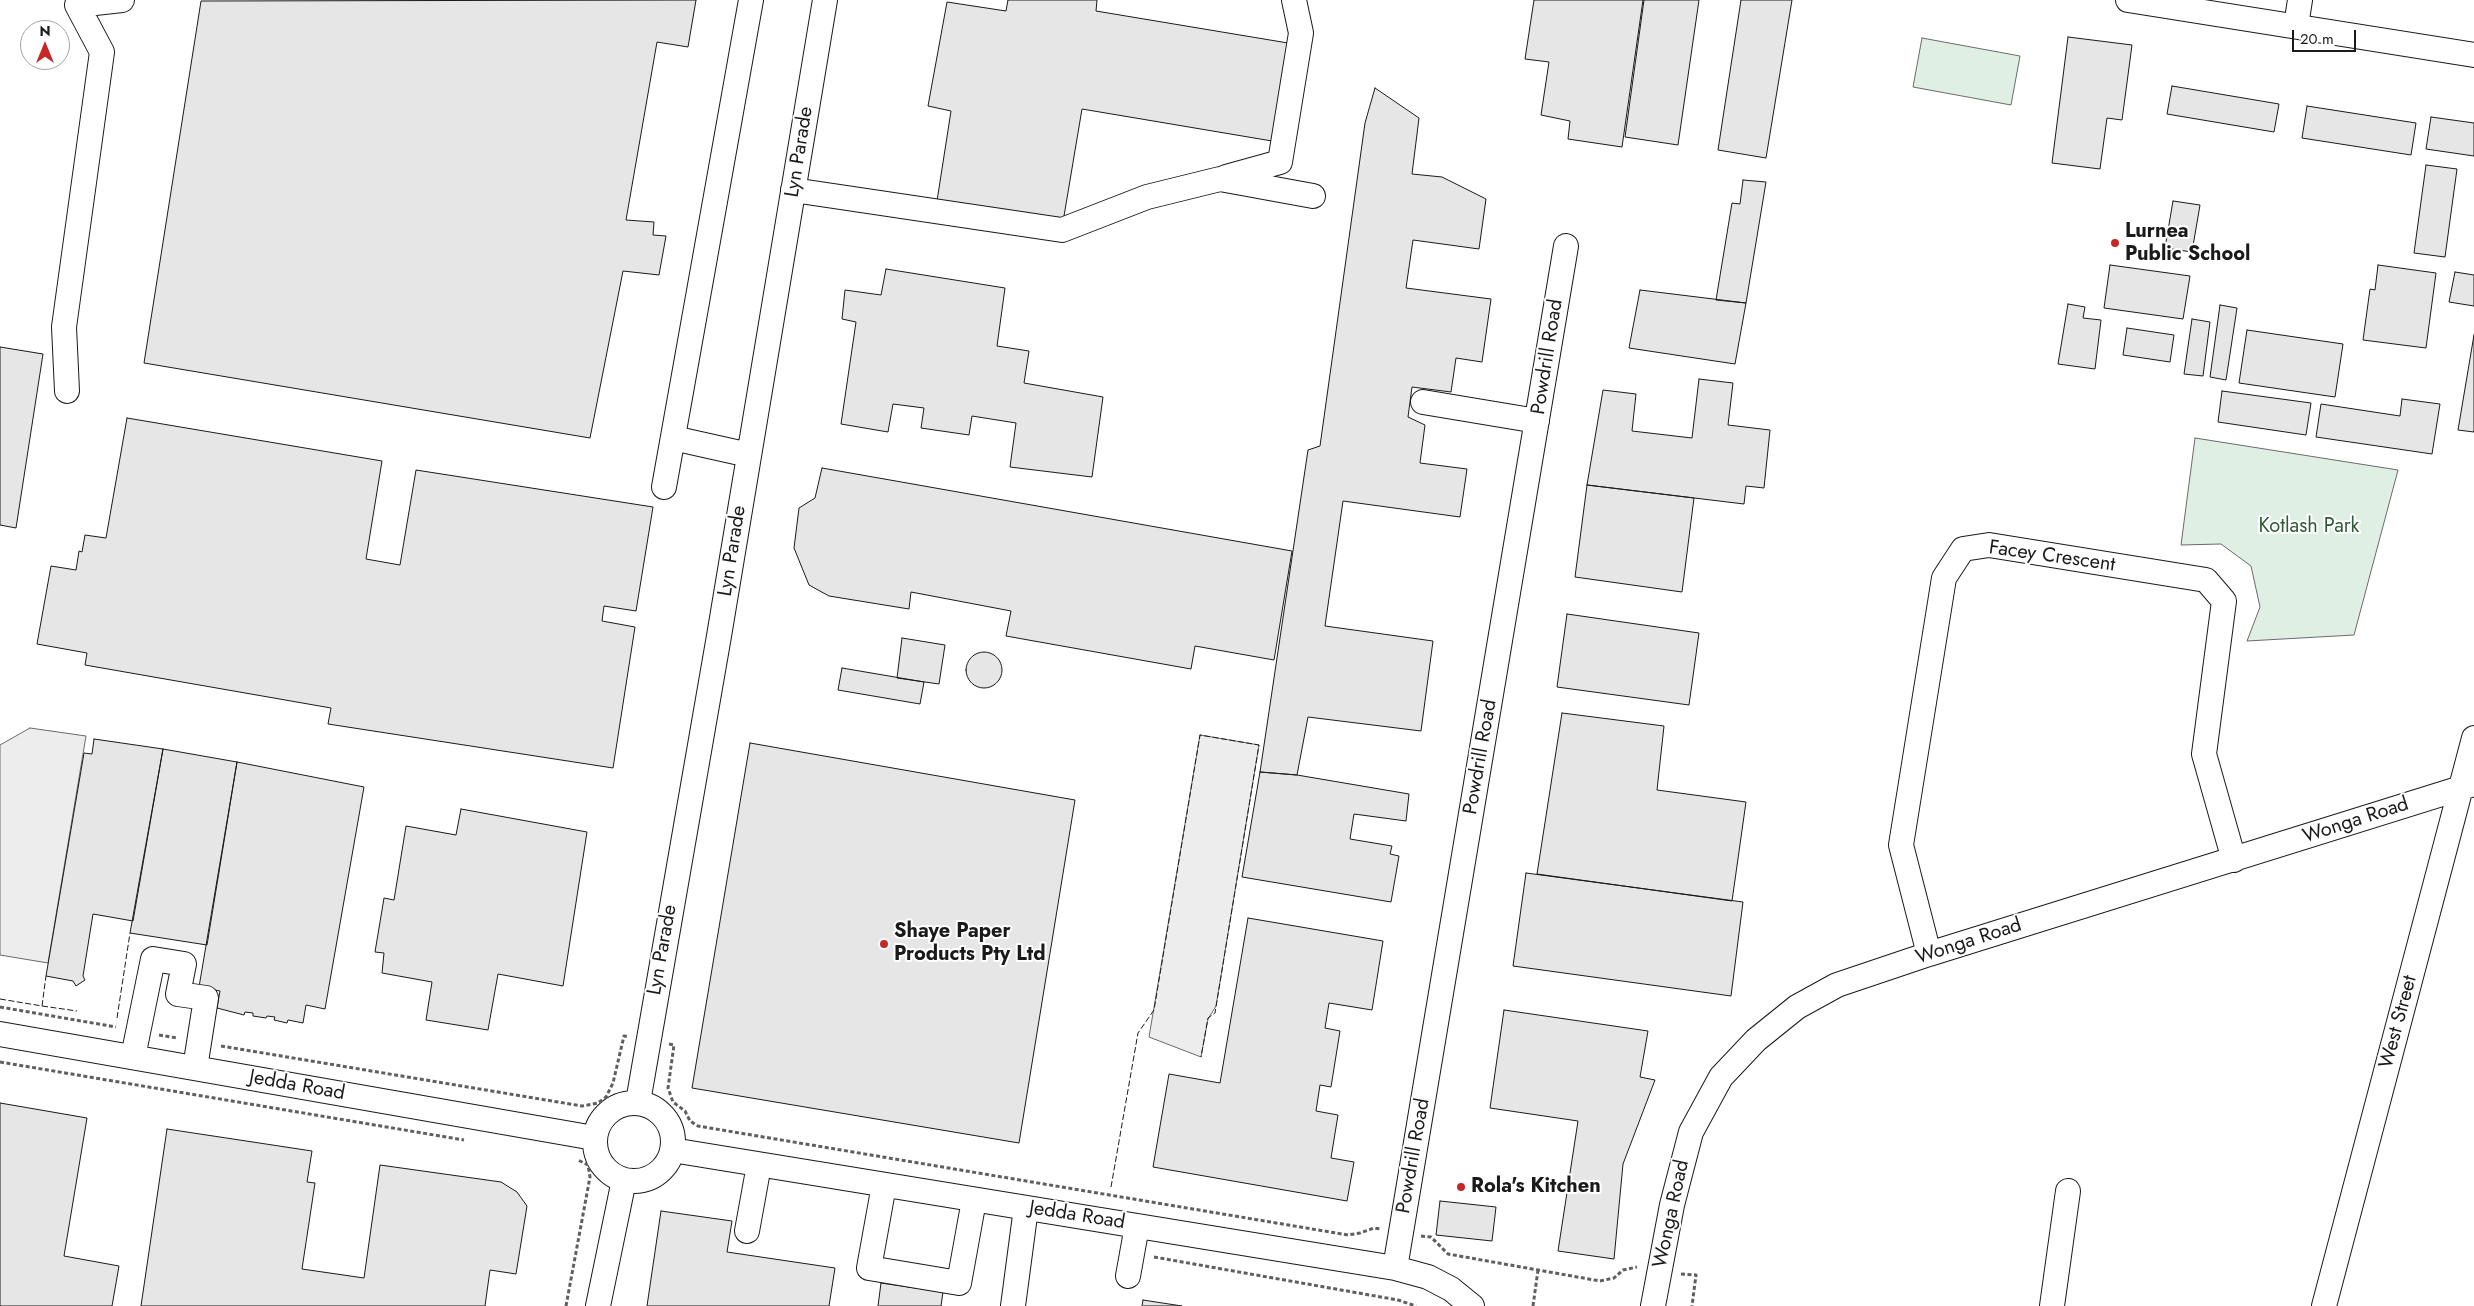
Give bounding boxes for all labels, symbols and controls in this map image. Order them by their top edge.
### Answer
north arrow [20,20,70,70]
scale bar [2294,20,2358,52]
text: N [39,21,51,41]
text: 20 m [2300,28,2334,50]
street label: Lyn Parade [781,105,819,199]
place label: Lurnea Public School [2125,220,2250,267]
marker: Lurnea Public School [2109,237,2121,249]
street label: Powdrill Road [1527,298,1569,416]
street label: Lyn Parade [714,504,752,598]
park label: Kotlash Park [2259,515,2359,539]
street label: Facey Crescent [1987,536,2117,578]
street label: Powdrill Road [1459,698,1503,816]
street label: Wonga Road [2300,793,2412,849]
street label: Lyn Parade [643,903,683,997]
street label: Wonga Road [1913,914,2025,970]
place label: Shaye Paper Products Pty Ltd [894,920,1045,967]
marker: Shaye Paper Products Pty Ltd [878,938,890,950]
street label: West Street [2375,973,2423,1071]
street label: Jedda Road [247,1066,347,1106]
street label: Powdrill Road [1392,1097,1436,1215]
street label: Wonga Road [1649,1158,1695,1270]
place label: Rola's Kitchen [1471,1175,1601,1199]
marker: Rola's Kitchen [1455,1181,1467,1193]
street label: Jedda Road [1027,1197,1127,1235]

